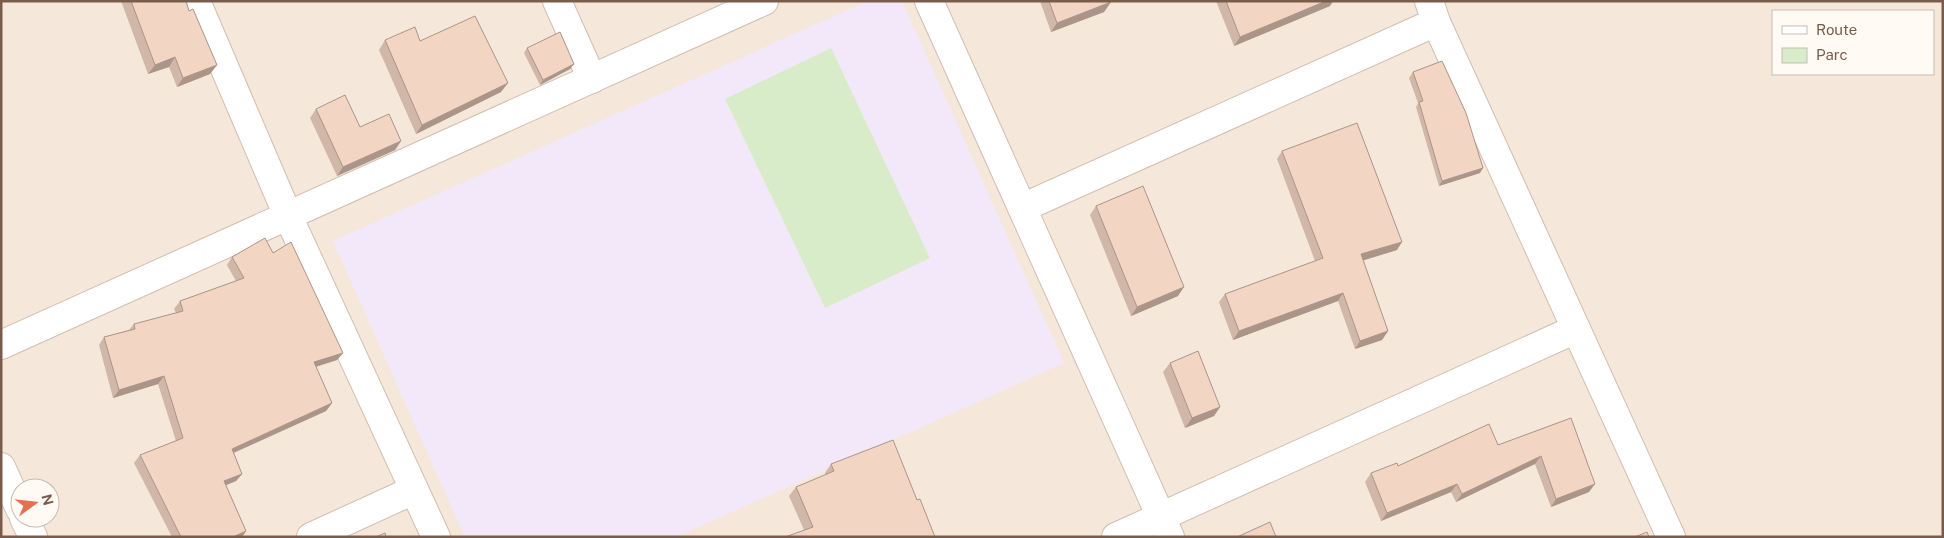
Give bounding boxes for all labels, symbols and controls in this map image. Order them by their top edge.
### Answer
legend [1772,10,1934,75]
text: Route [1816,21,1857,38]
text: Parc [1816,46,1848,63]
north arrow [10,478,60,528]
text: N [38,492,57,507]

